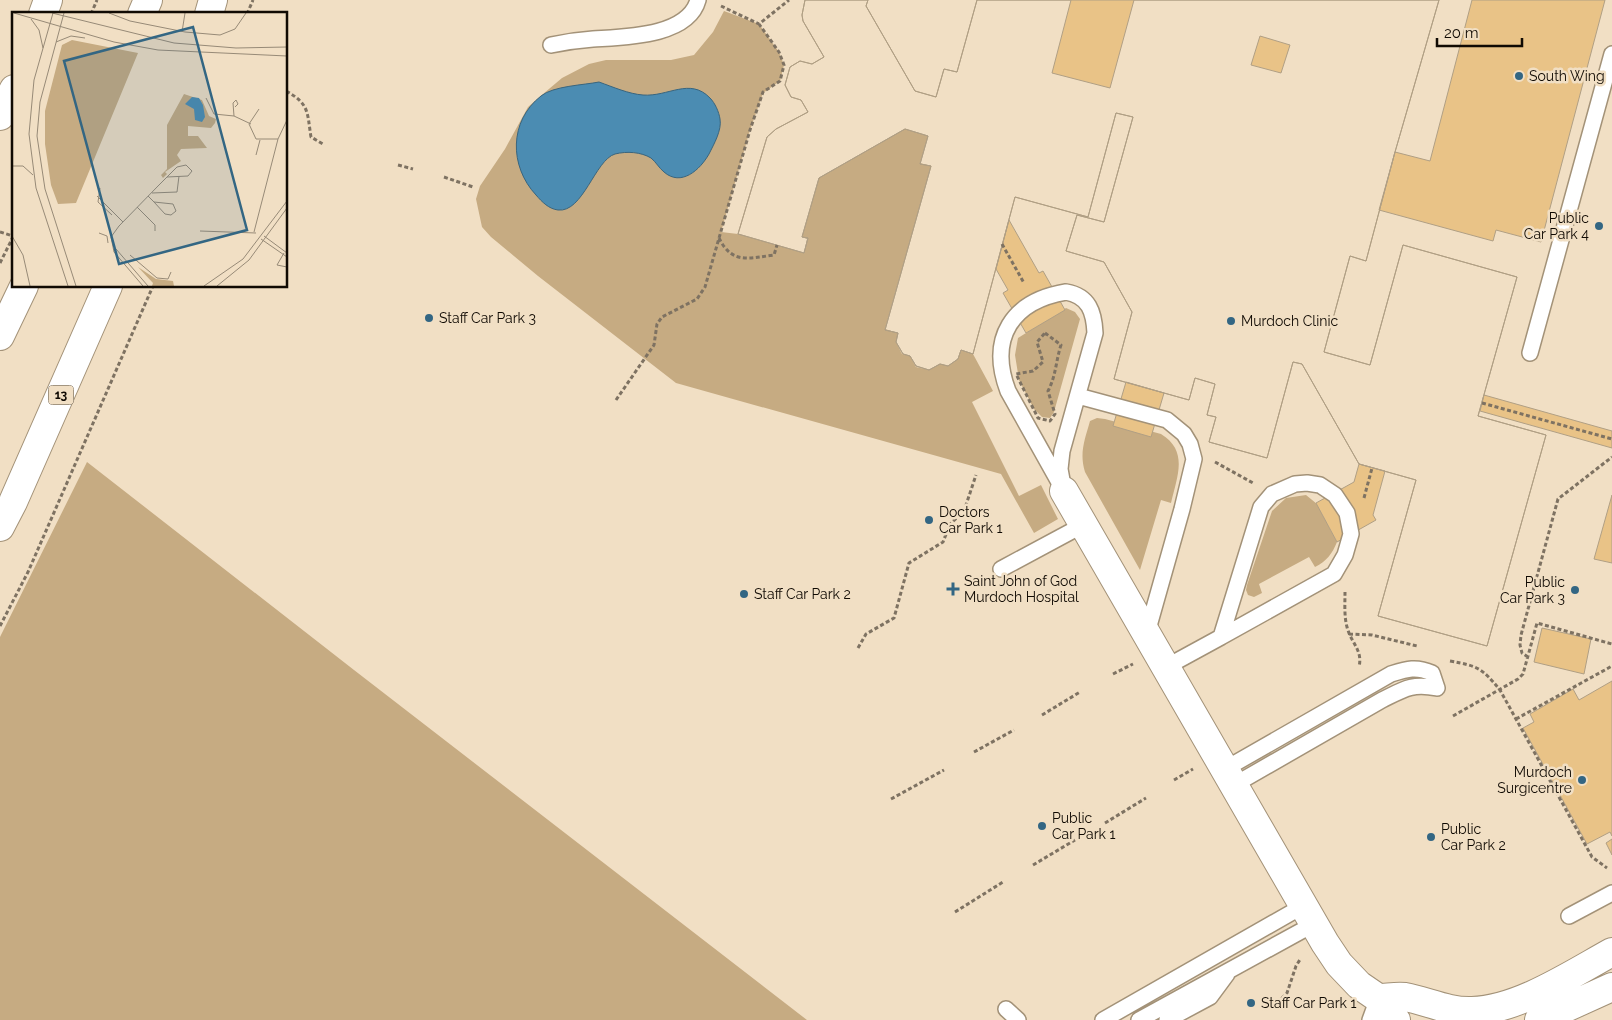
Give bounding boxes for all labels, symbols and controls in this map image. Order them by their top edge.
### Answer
inset map [12,12,288,288]
scale bar [1437,15,1522,47]
text: 20 m [1444,24,1479,42]
place label: South Wing [1529,68,1605,84]
marker: South Wing [1513,70,1525,82]
place label: Public Car Park 4 [1524,210,1589,242]
marker: Public Car Park 4 [1593,220,1605,232]
place label: Staff Car Park 3 [439,310,536,326]
marker: Staff Car Park 3 [423,312,435,324]
place label: Murdoch Clinic [1241,313,1338,329]
marker: Murdoch Clinic [1225,315,1237,327]
road number: 13 [48,386,74,404]
place label: Doctors Car Park 1 [939,504,1003,536]
marker: Doctors Car Park 1 [923,514,935,526]
place label: Saint John of God Murdoch Hospital [964,573,1079,605]
place label: Public Car Park 3 [1500,574,1565,606]
marker: Saint John of God Murdoch Hospital [946,582,960,596]
marker: Public Car Park 3 [1569,584,1581,596]
place label: Staff Car Park 2 [754,586,851,602]
marker: Staff Car Park 2 [738,588,750,600]
place label: Murdoch Surgicentre [1497,764,1572,796]
marker: Murdoch Surgicentre [1576,774,1588,786]
place label: Public Car Park 1 [1052,810,1116,842]
marker: Public Car Park 1 [1036,820,1048,832]
place label: Public Car Park 2 [1441,821,1506,853]
marker: Public Car Park 2 [1425,831,1437,843]
place label: Staff Car Park 1 [1261,995,1357,1011]
marker: Staff Car Park 1 [1245,997,1257,1009]

